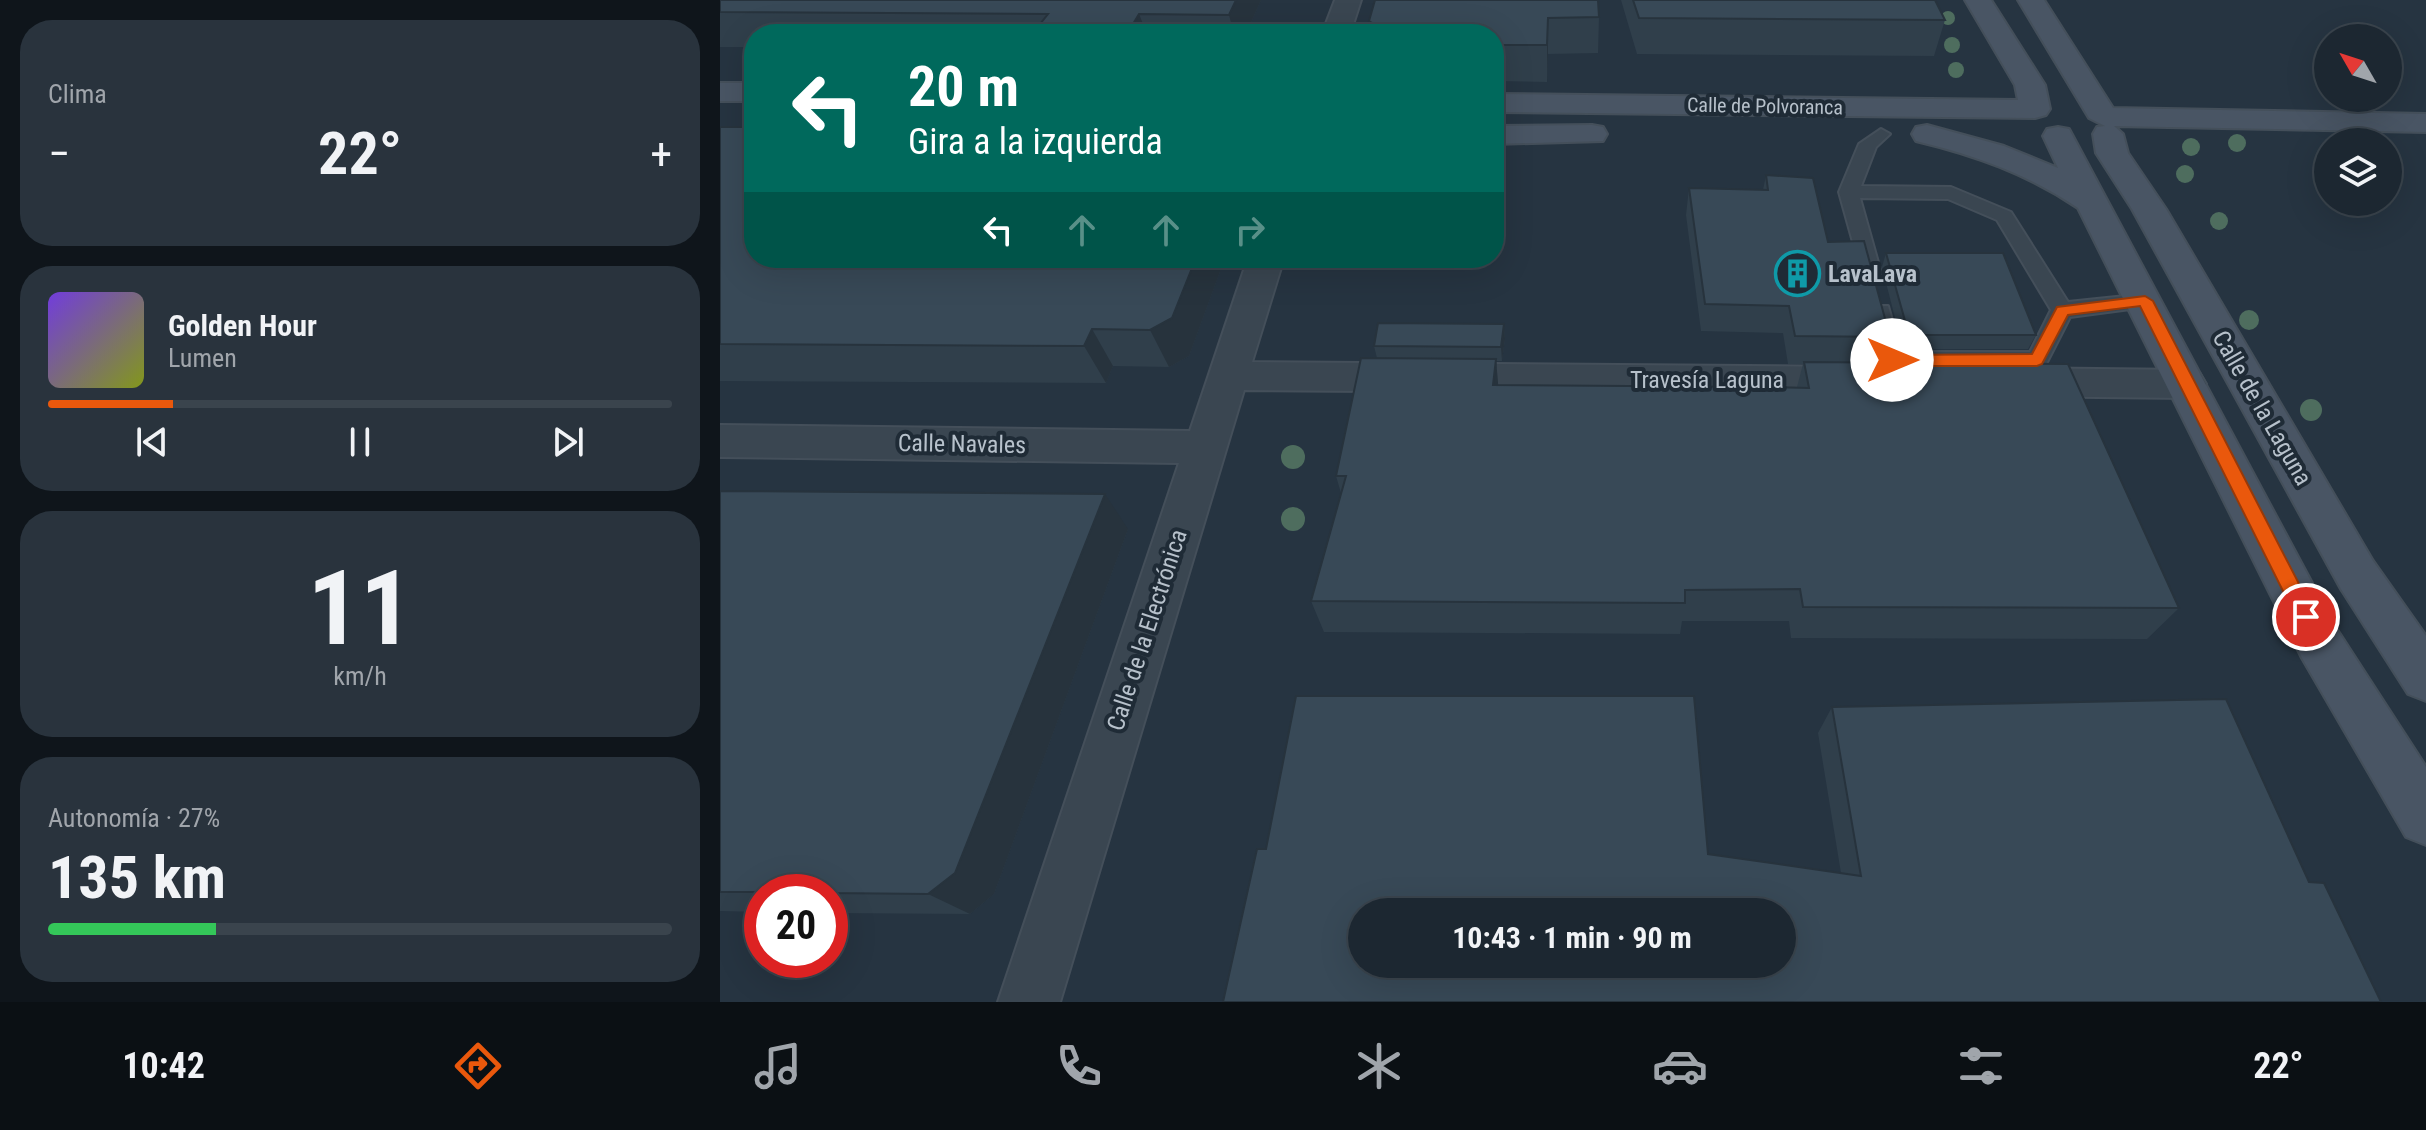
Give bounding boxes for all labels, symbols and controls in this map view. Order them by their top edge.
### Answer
north arrow [2314,24,2402,112]
map controls [2314,24,2402,216]
text: 20 m [908,54,1019,120]
icon: left [776,56,880,160]
text: Clima [48,79,107,109]
street label: Calle de Polvoranca [1687,93,1843,119]
text: 22° [318,118,402,189]
text: Gira a la izquierda [908,121,1163,163]
text: − [48,128,70,180]
text: + [650,128,672,180]
button: layers [2314,128,2402,216]
icon: left [976,208,1020,252]
icon: ahead [1060,208,1104,252]
icon: ahead [1144,208,1188,252]
icon: right [1228,208,1272,252]
building icon: LavaLava [1773,250,1821,298]
place label: LavaLava [1828,260,1917,288]
text: Golden Hour [168,308,317,343]
position arrow [1850,318,1934,402]
street label: Calle de la Laguna [2206,326,2318,490]
text: Lumen [168,343,237,373]
street label: Travesía Laguna [1630,366,1784,394]
icon: previous [130,420,174,464]
icon: pause [338,420,382,464]
icon: next [546,420,590,464]
street label: Calle Navales [898,429,1026,459]
street label: Calle de la Electrónica [1101,526,1193,734]
text: 11 [307,548,413,669]
pin [2272,583,2340,651]
icon: arrive [2284,595,2328,639]
text: km/h [333,661,387,691]
text: Autonomía · 27% [48,803,220,833]
text: 135 km [48,842,226,913]
speed limit sign: 20 [744,874,848,978]
text: 10:43 · 1 min · 90 m [1452,920,1692,955]
icon: directions [450,1038,506,1094]
icon: music [750,1038,806,1094]
icon: phone [1051,1038,1107,1094]
icon: climate [1351,1038,1407,1094]
icon: car [1652,1038,1708,1094]
icon: filters [1953,1038,2009,1094]
text: 10:42 [122,1045,205,1087]
text: 22° [2253,1045,2304,1087]

